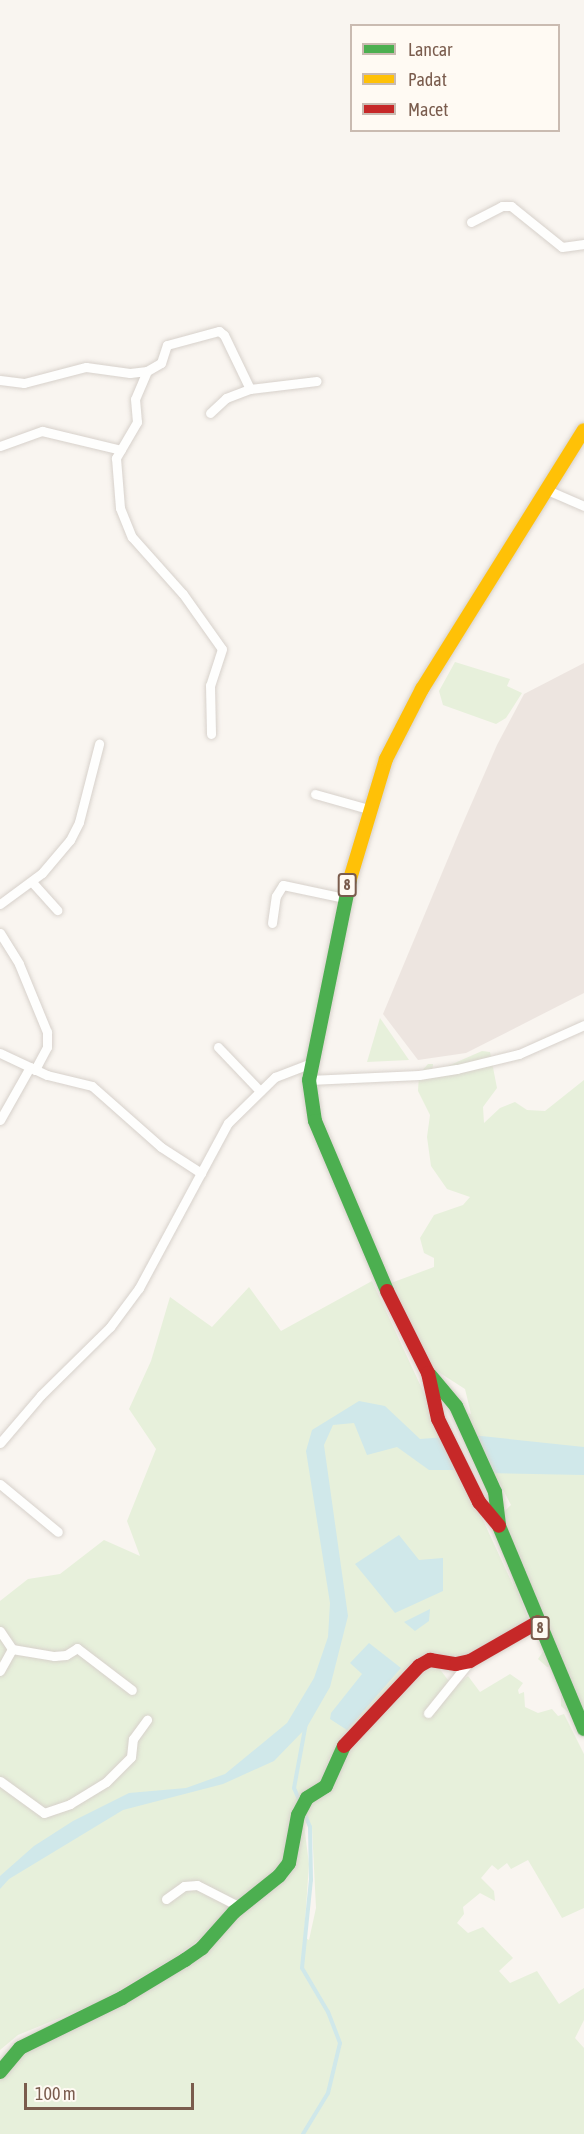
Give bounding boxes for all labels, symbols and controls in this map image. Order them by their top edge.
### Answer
legend [350,24,560,132]
text: Lancar [408,39,452,60]
text: Padat [408,69,447,90]
text: Macet [408,99,448,120]
road number: 8 [336,874,358,896]
road number: 8 [530,1617,550,1639]
scale bar [27,2071,196,2109]
text: 100 m [35,2083,76,2104]

